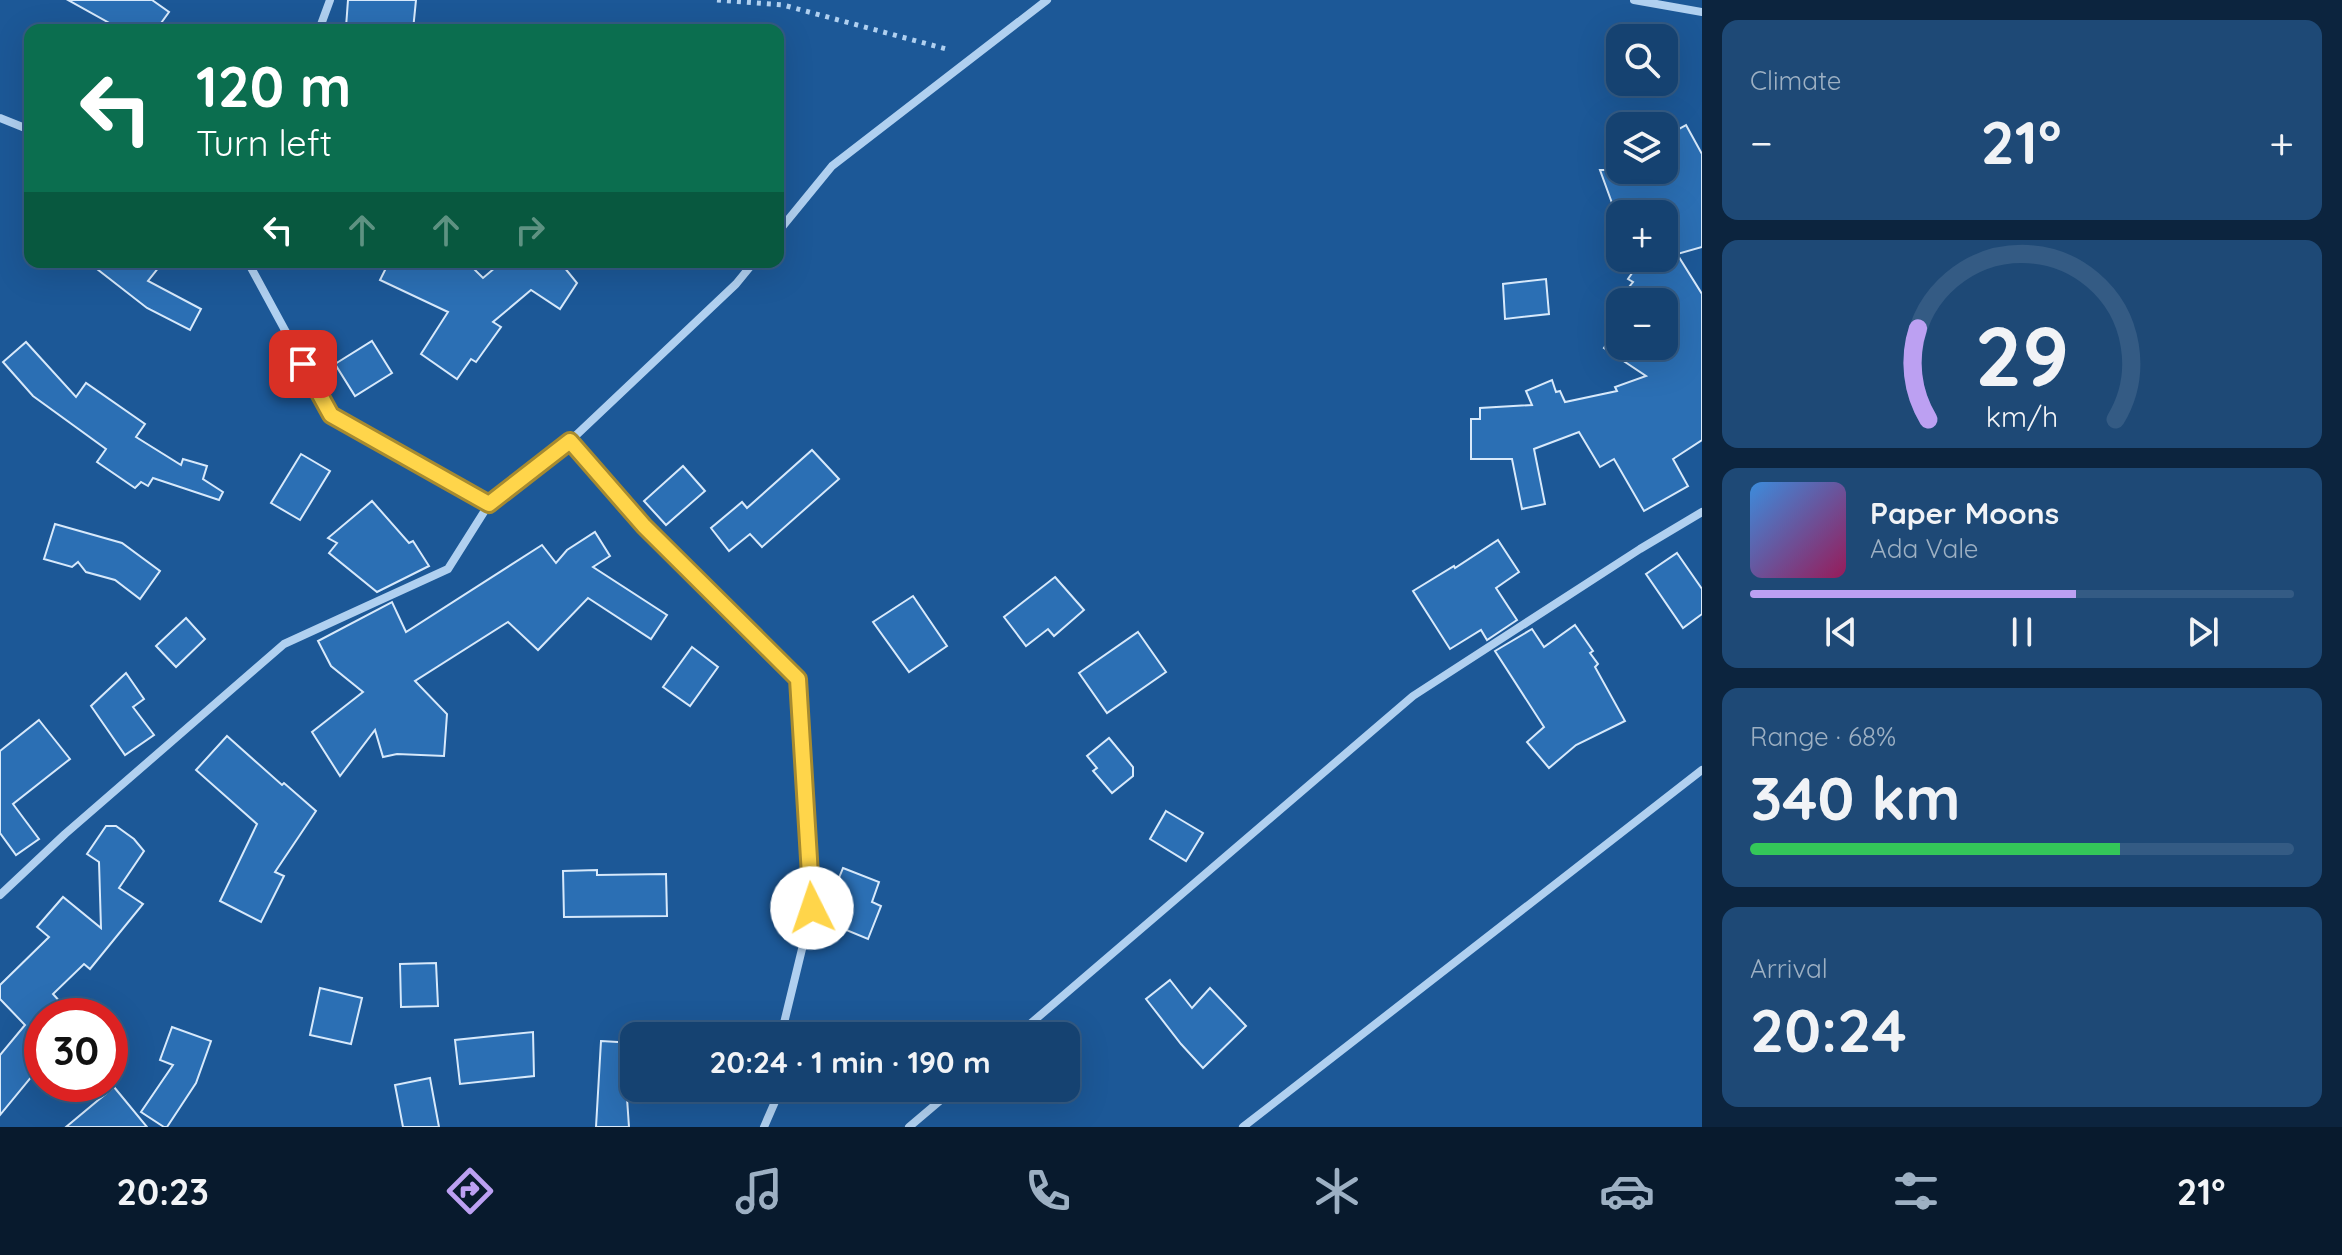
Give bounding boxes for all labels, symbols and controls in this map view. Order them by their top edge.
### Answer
map controls [1606,24,1678,360]
button: search [1606,24,1678,96]
text: 120 m [196,51,351,121]
icon: left [64,56,168,160]
text: Climate [1750,64,1841,97]
text: 21° [1981,104,2062,179]
button: layers [1606,112,1678,184]
text: − [1750,115,1773,170]
text: + [2269,115,2294,170]
text: Turn left [196,120,332,165]
button: + [1606,200,1678,272]
icon: left [256,208,300,252]
icon: ahead [340,208,384,252]
icon: ahead [424,208,468,252]
icon: right [508,208,552,252]
button: − [1606,288,1678,360]
text: 29 [1975,302,2069,406]
pin [269,330,337,398]
icon: arrive [281,342,325,386]
text: km/h [1986,398,2058,434]
text: Paper Moons [1870,494,2059,532]
text: Ada Vale [1870,532,1979,565]
icon: previous [1819,610,1863,654]
icon: pause [2000,610,2044,654]
icon: next [2181,610,2225,654]
text: Range · 68% [1750,720,1896,753]
text: 340 km [1750,760,1961,835]
position arrow [770,866,854,950]
text: Arrival [1750,952,1828,985]
text: 20:24 [1750,992,1907,1067]
speed limit sign: 30 [24,998,128,1102]
text: 20:24 · 1 min · 190 m [709,1043,991,1081]
icon: directions [442,1163,498,1219]
icon: music [731,1163,787,1219]
icon: phone [1020,1163,1076,1219]
icon: climate [1309,1163,1365,1219]
icon: car [1599,1163,1655,1219]
icon: filters [1888,1163,1944,1219]
text: 20:23 [117,1169,209,1214]
text: 21° [2177,1169,2225,1214]

